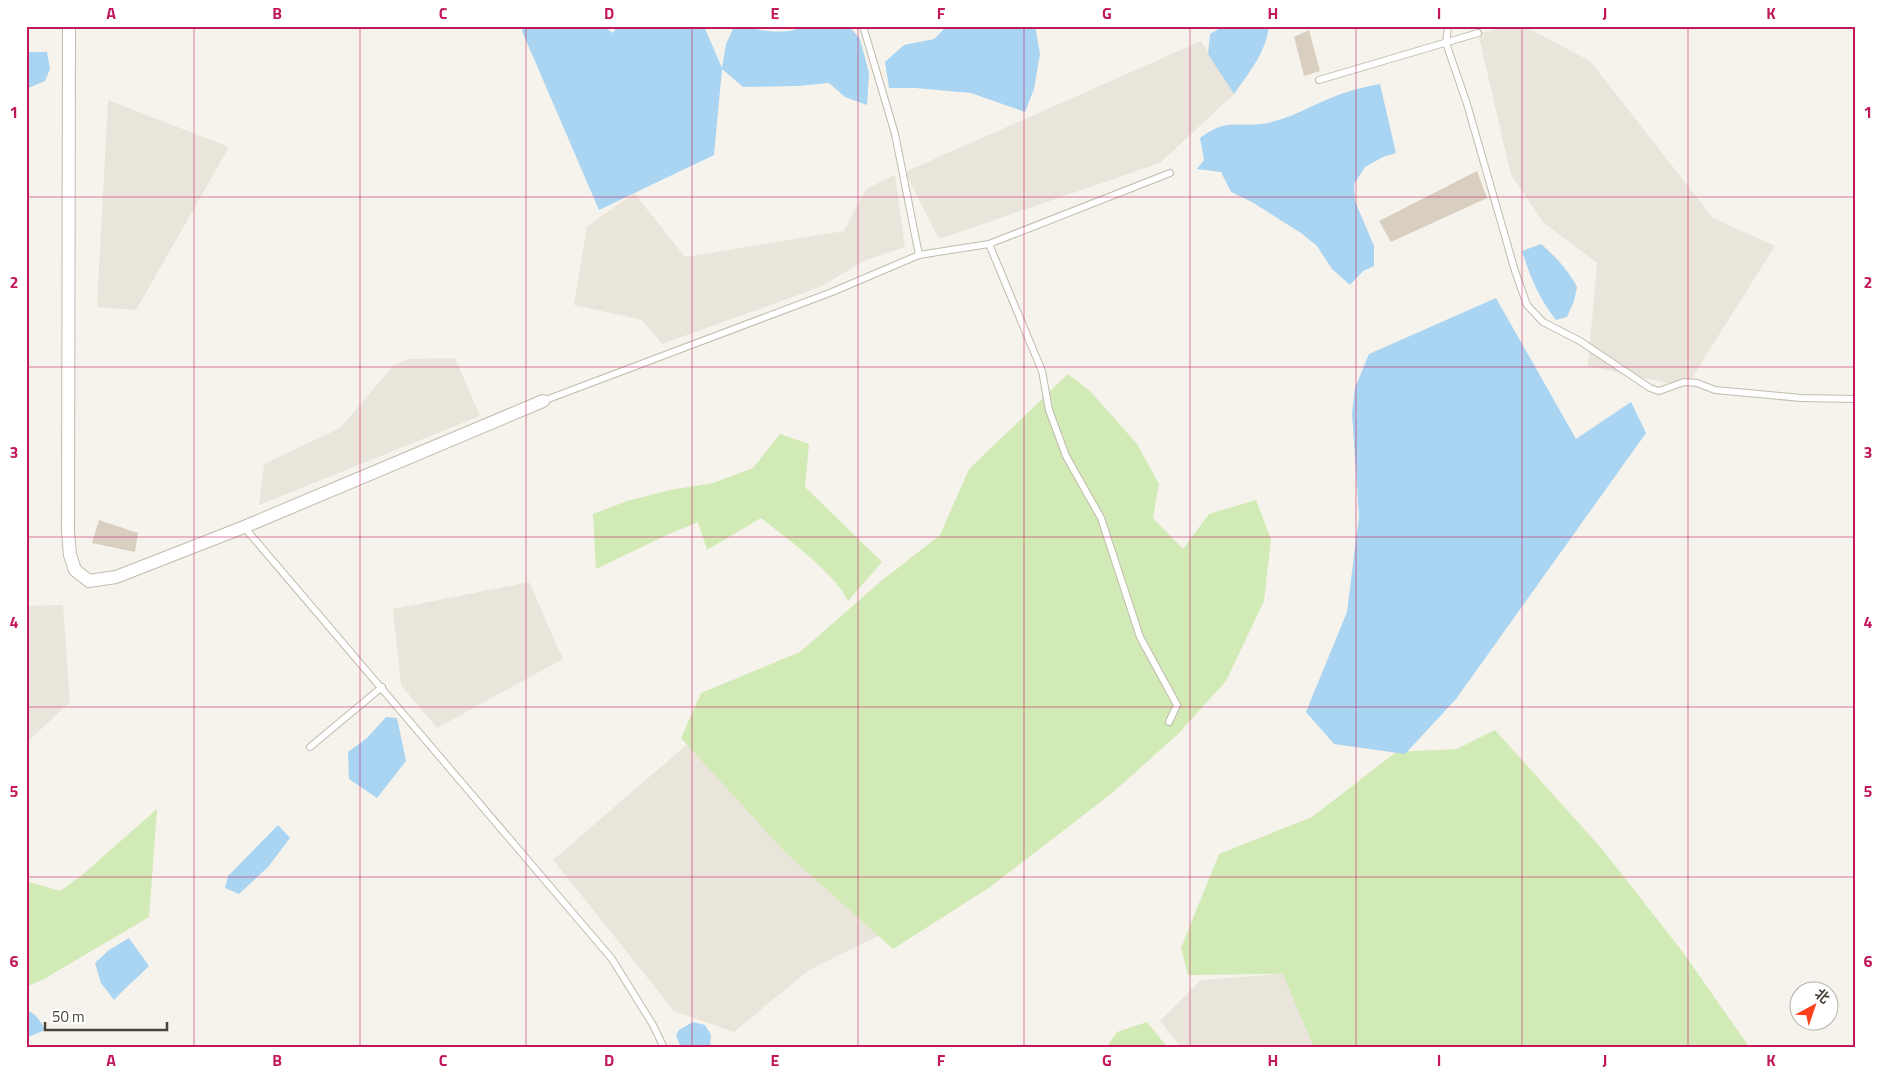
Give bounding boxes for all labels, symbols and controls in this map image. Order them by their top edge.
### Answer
text: A [106,1,116,25]
text: B [272,1,282,25]
text: C [439,1,448,25]
text: D [604,1,614,25]
text: E [771,1,780,25]
text: F [937,1,946,25]
text: G [1102,1,1112,25]
text: H [1268,1,1278,25]
text: I [1437,1,1441,25]
text: J [1603,1,1607,25]
text: K [1766,1,1776,25]
text: 1 [10,100,18,124]
text: 1 [1864,100,1872,124]
text: 2 [10,270,18,294]
text: 2 [1864,270,1872,294]
text: 3 [10,440,18,464]
text: 3 [1864,440,1872,464]
text: 4 [10,610,19,634]
text: 4 [1864,610,1873,634]
text: 5 [10,779,19,803]
text: 5 [1864,779,1873,803]
text: 6 [10,949,19,973]
text: 6 [1864,949,1873,973]
north arrow [1790,982,1840,1032]
text: 北 [1811,983,1835,1008]
scale bar [45,999,168,1031]
text: 50 m [52,1005,85,1028]
text: A [106,1048,116,1072]
text: B [272,1048,282,1072]
text: C [439,1048,448,1072]
text: D [604,1048,614,1072]
text: E [771,1048,780,1072]
text: F [937,1048,946,1072]
text: G [1102,1048,1112,1072]
text: H [1268,1048,1278,1072]
text: I [1437,1048,1441,1072]
text: J [1603,1048,1607,1072]
text: K [1766,1048,1776,1072]

